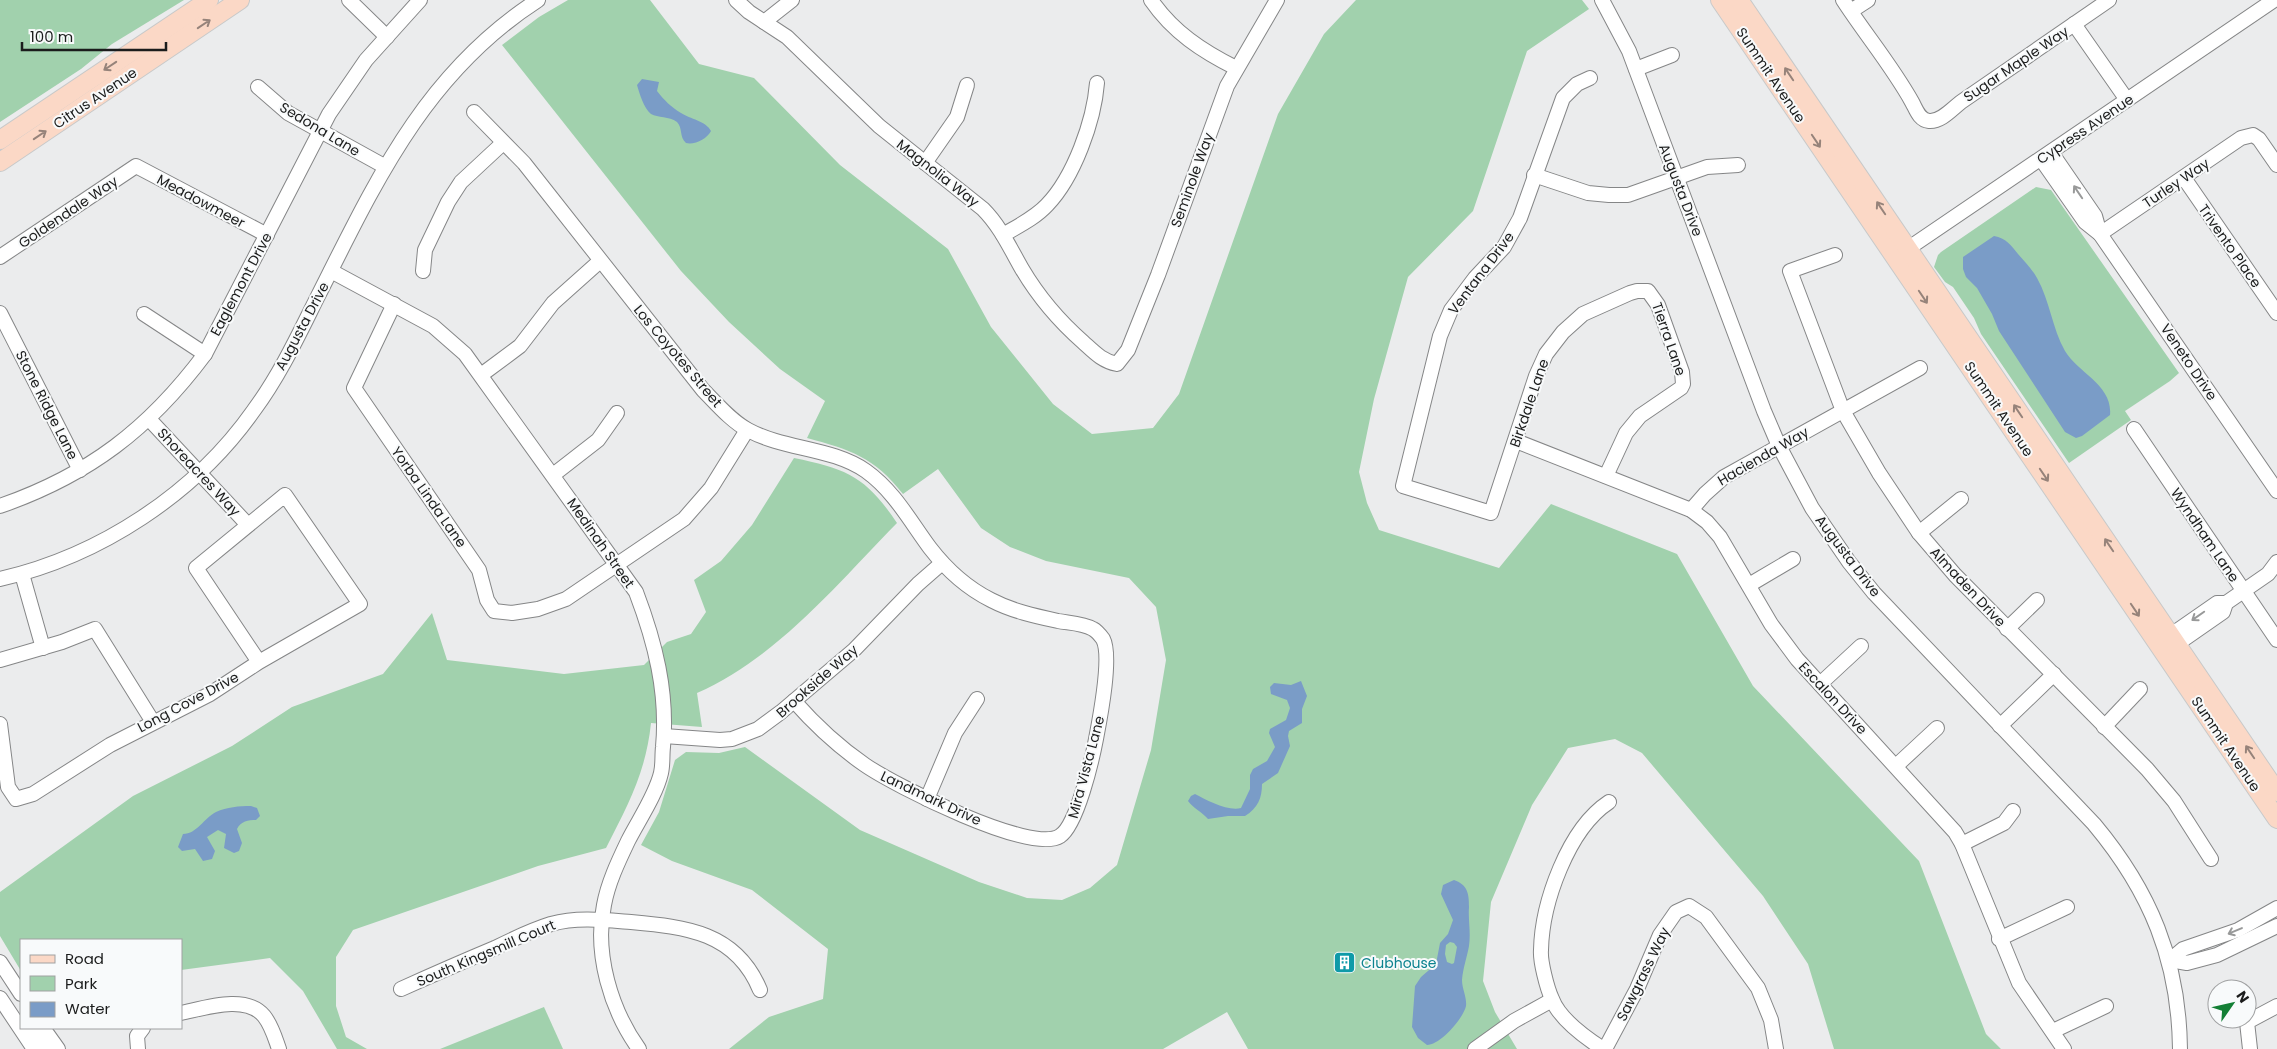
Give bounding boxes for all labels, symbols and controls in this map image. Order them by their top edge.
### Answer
one-way arrow [197,19,211,29]
scale bar [22,20,166,52]
street label: Sugar Maple Way [1959,21,2073,107]
street label: Summit Avenue [1732,23,1810,127]
text: 100 m [30,26,73,47]
one-way arrow [103,61,117,71]
street label: Citrus Avenue [49,62,141,133]
one-way arrow [1784,67,1794,81]
street label: Cypress Avenue [2033,89,2138,169]
street label: Sedona Lane [276,97,364,161]
one-way arrow [33,130,47,140]
street label: Seminole Way [1166,130,1218,230]
street label: Magnolia Way [892,134,984,212]
one-way arrow [1811,134,1821,148]
street label: Augusta Drive [1654,141,1708,239]
street label: Turley Way [2139,153,2213,213]
street label: Meadowmeer [153,169,249,233]
street label: Goldendale Way [14,171,122,253]
one-way arrow [2073,185,2083,199]
street label: Trivento Place [2194,200,2266,292]
one-way arrow [1876,201,1886,215]
street label: Ventana Drive [1443,227,1519,319]
street label: Eaglemont Drive [205,228,277,339]
street label: Augusta Drive [270,278,334,374]
one-way arrow [1918,290,1928,304]
street label: Los Coyotes Street [629,300,727,412]
street label: Tierra Lane [1647,300,1691,379]
street label: Veneto Drive [2156,320,2222,405]
street label: Stone Ridge Lane [11,347,83,463]
street label: Birkdale Lane [1505,356,1554,450]
street label: Summit Avenue [1960,357,2038,461]
one-way arrow [2013,404,2023,418]
street label: Hacienda Way [1714,422,1812,490]
street label: Shoreacres Way [153,424,245,521]
street label: Yorba Linda Lane [387,442,472,552]
one-way arrow [2039,468,2049,482]
street label: Wyndham Lane [2166,484,2244,586]
street label: Medinah Street [562,494,640,592]
street label: Augusta Drive [1811,511,1886,601]
one-way arrow [2104,538,2114,552]
street label: Almaden Drive [1926,543,2011,632]
one-way arrow [2130,603,2140,617]
one-way arrow [2191,611,2205,621]
street label: Brookside Way [772,640,862,722]
street label: Escalon Drive [1794,657,1872,739]
street label: Long Cove Drive [134,667,243,737]
street label: Summit Avenue [2187,692,2265,796]
street label: Mira Vista Lane [1063,713,1109,821]
one-way arrow [2245,745,2255,759]
street label: Landmark Drive [877,766,985,830]
street label: South Kingsmill Court [414,915,558,991]
street label: Sawgrass Way [1612,923,1675,1025]
one-way arrow [2228,927,2243,937]
legend [20,939,182,1029]
text: Road [65,948,104,969]
building icon: Clubhouse [1333,951,1357,975]
place label: Clubhouse [1361,953,1437,973]
text: Park [65,973,97,994]
north arrow [2207,979,2257,1029]
text: N [2232,987,2254,1007]
text: Water [65,998,111,1019]

